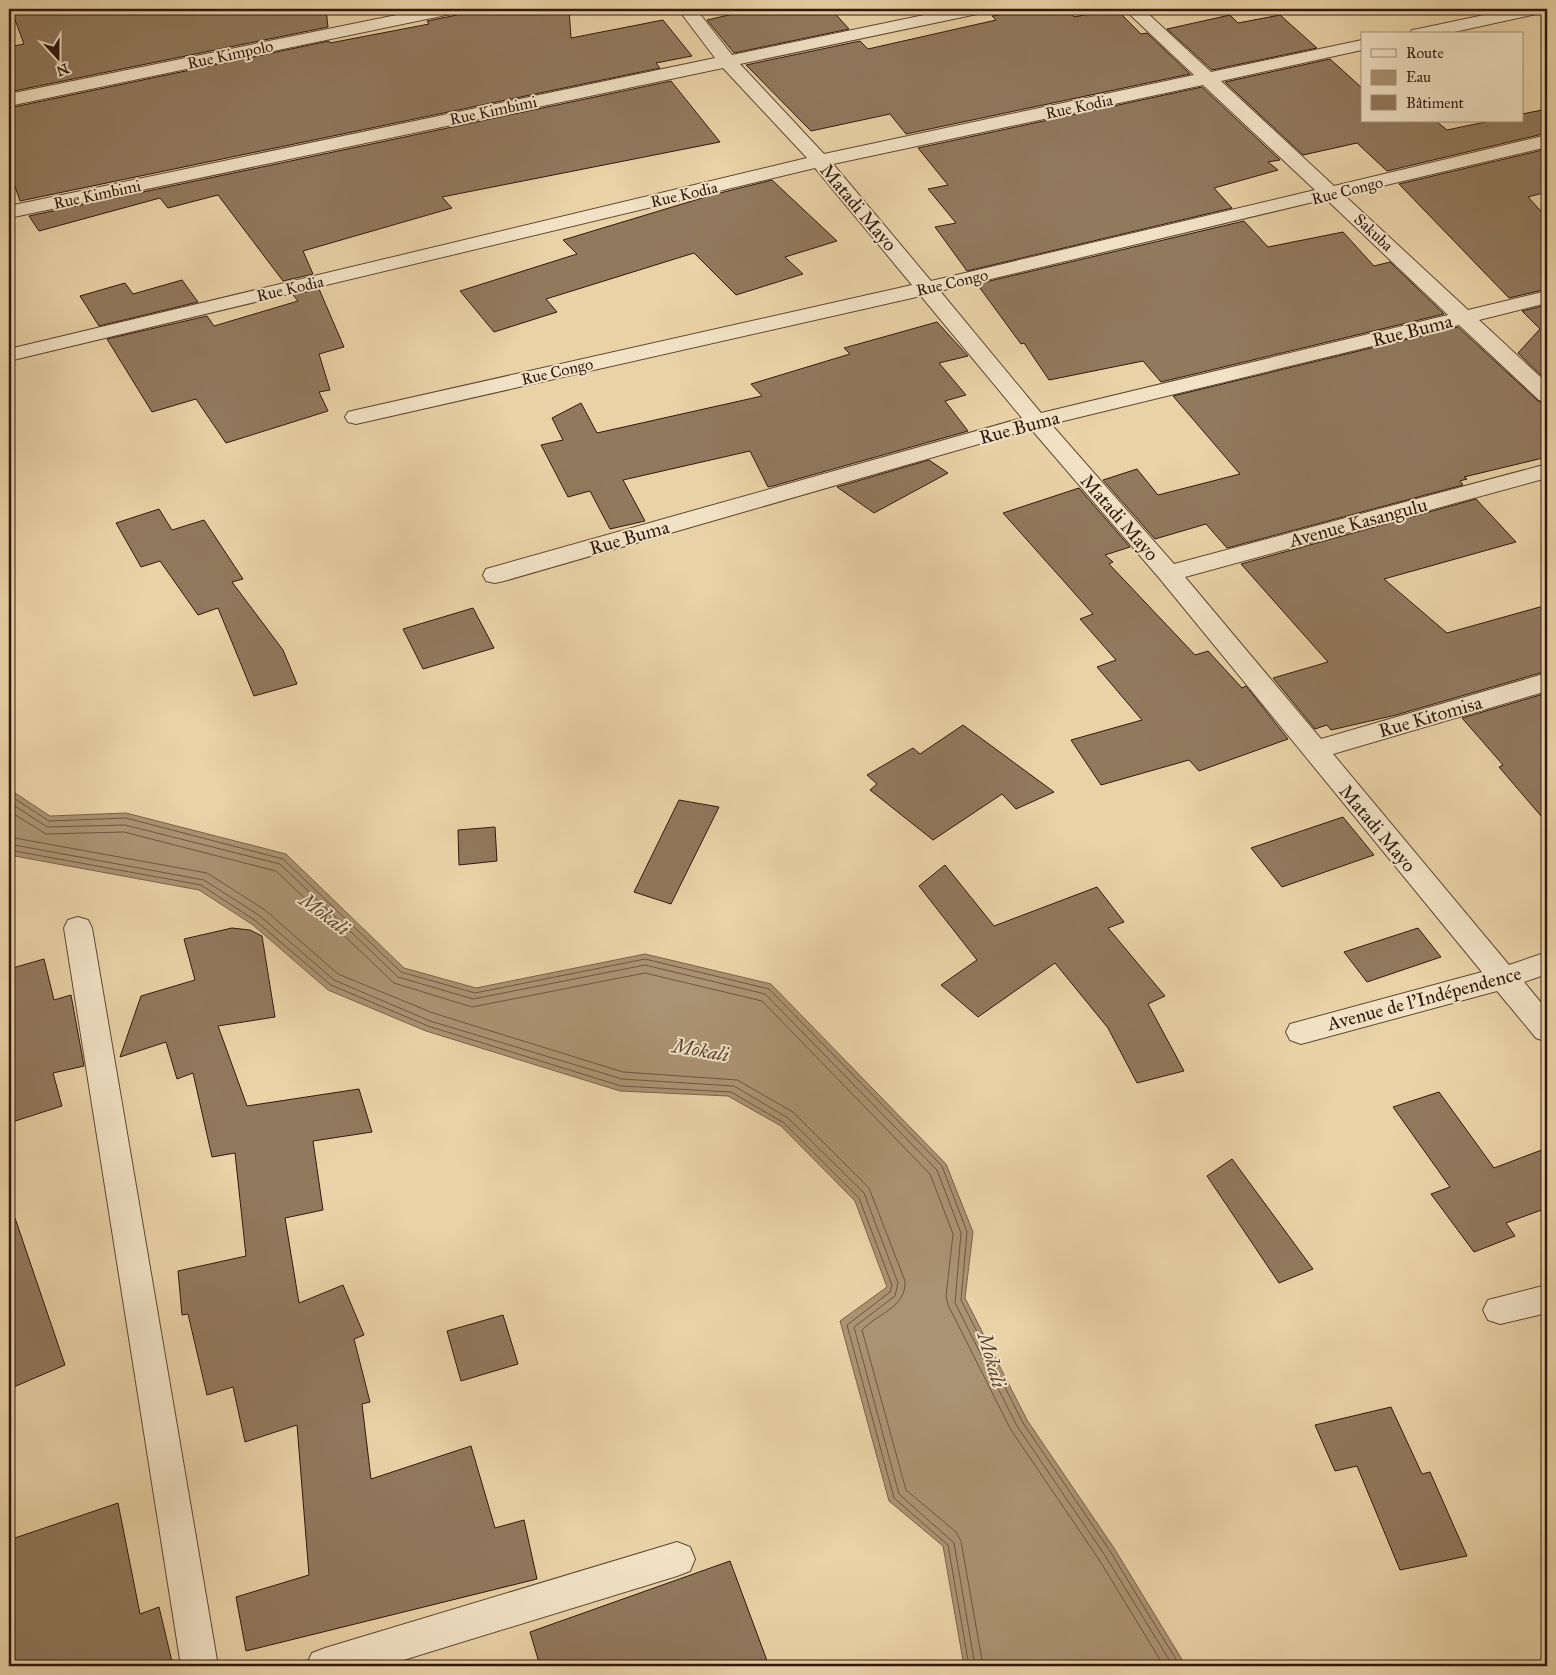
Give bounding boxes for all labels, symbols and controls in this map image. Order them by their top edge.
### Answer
north arrow [32,32,82,82]
legend [1361,32,1524,122]
street label: Rue Kimpolo [185,36,275,73]
text: Route [1406,44,1444,62]
text: N [54,60,71,80]
text: Eau [1406,68,1431,86]
street label: Rue Kodia [1044,90,1115,123]
street label: Rue Kimbimi [448,92,539,129]
text: Bâtiment [1406,94,1465,112]
street label: Matadi Mayo [815,159,902,256]
street label: Rue Congo [1309,172,1385,210]
street label: Rue Kimbimi [52,176,143,213]
street label: Rue Kodia [649,177,720,211]
street label: Sakuba [1350,210,1397,255]
street label: Rue Congo [914,265,990,301]
street label: Rue Kodia [255,271,326,305]
street label: Rue Buma [1370,309,1456,352]
street label: Rue Congo [519,354,595,390]
street label: Rue Buma [977,406,1063,449]
street label: Matadi Mayo [1076,469,1164,565]
street label: Avenue Kasangulu [1285,493,1430,553]
street label: Rue Buma [587,515,673,560]
street label: Rue Kitomisa [1376,690,1485,742]
street label: Matadi Mayo [1334,780,1421,877]
water label: Mokali [294,886,355,941]
street label: Avenue de l'Indépendence [1324,961,1524,1036]
water label: Mokali [669,1033,731,1067]
water label: Mokali [972,1328,1011,1391]

